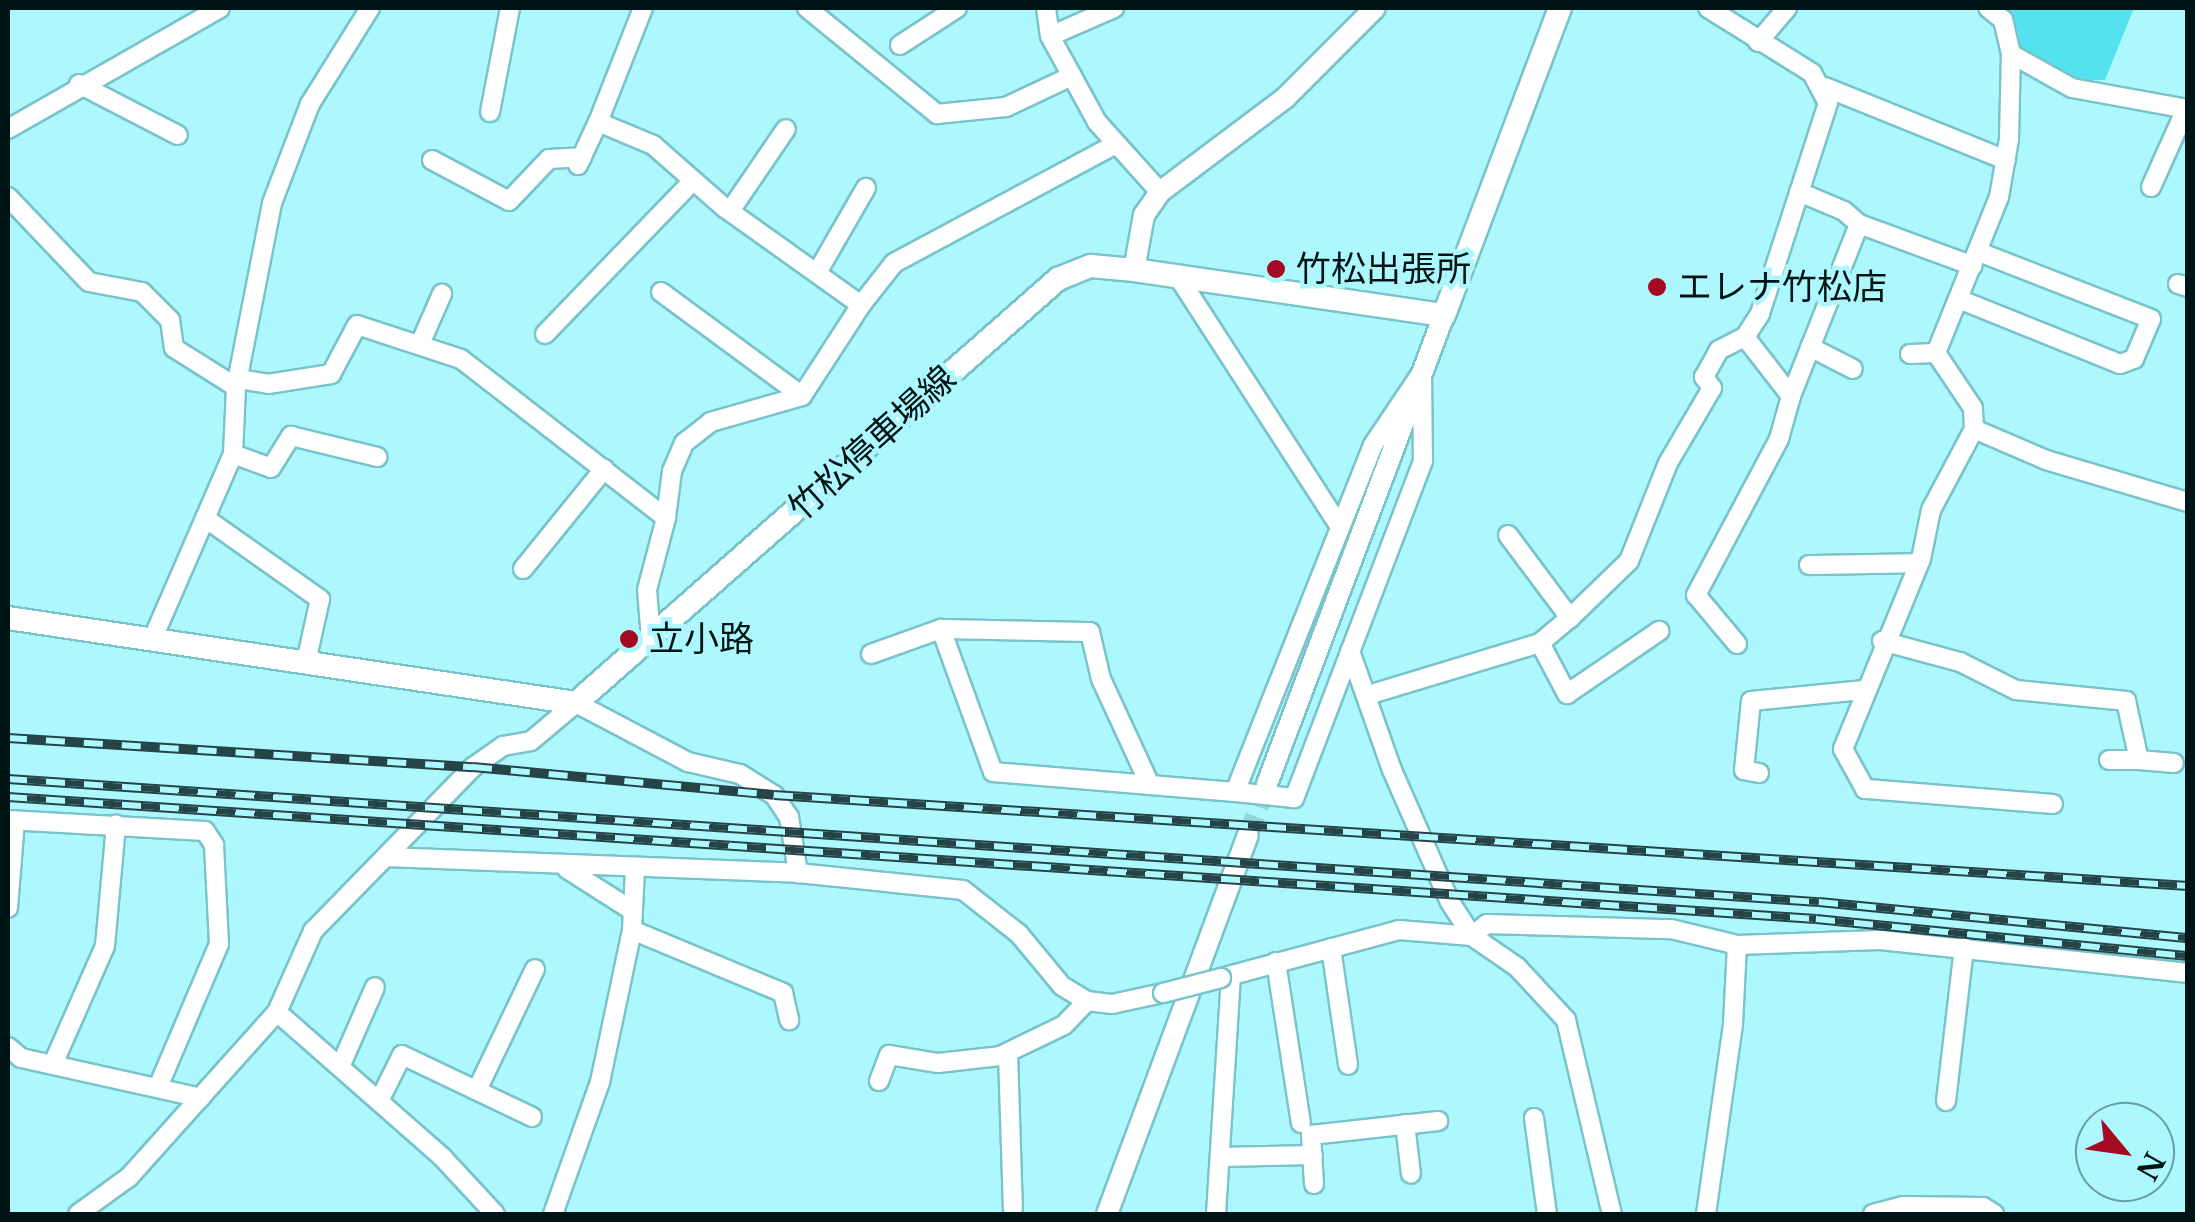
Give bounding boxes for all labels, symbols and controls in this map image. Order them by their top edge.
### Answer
place label: 竹松出張所 [1296,248,1471,290]
marker: 竹松出張所 [1265,258,1287,280]
place label: エレナ竹松店 [1677,266,1887,308]
marker: エレナ竹松店 [1646,276,1668,298]
street label: 竹松停車場線 [780,357,964,529]
place label: 立小路 [649,618,754,660]
marker: 立小路 [618,628,640,650]
north arrow [2075,1102,2175,1202]
text: N [2128,1146,2172,1186]

